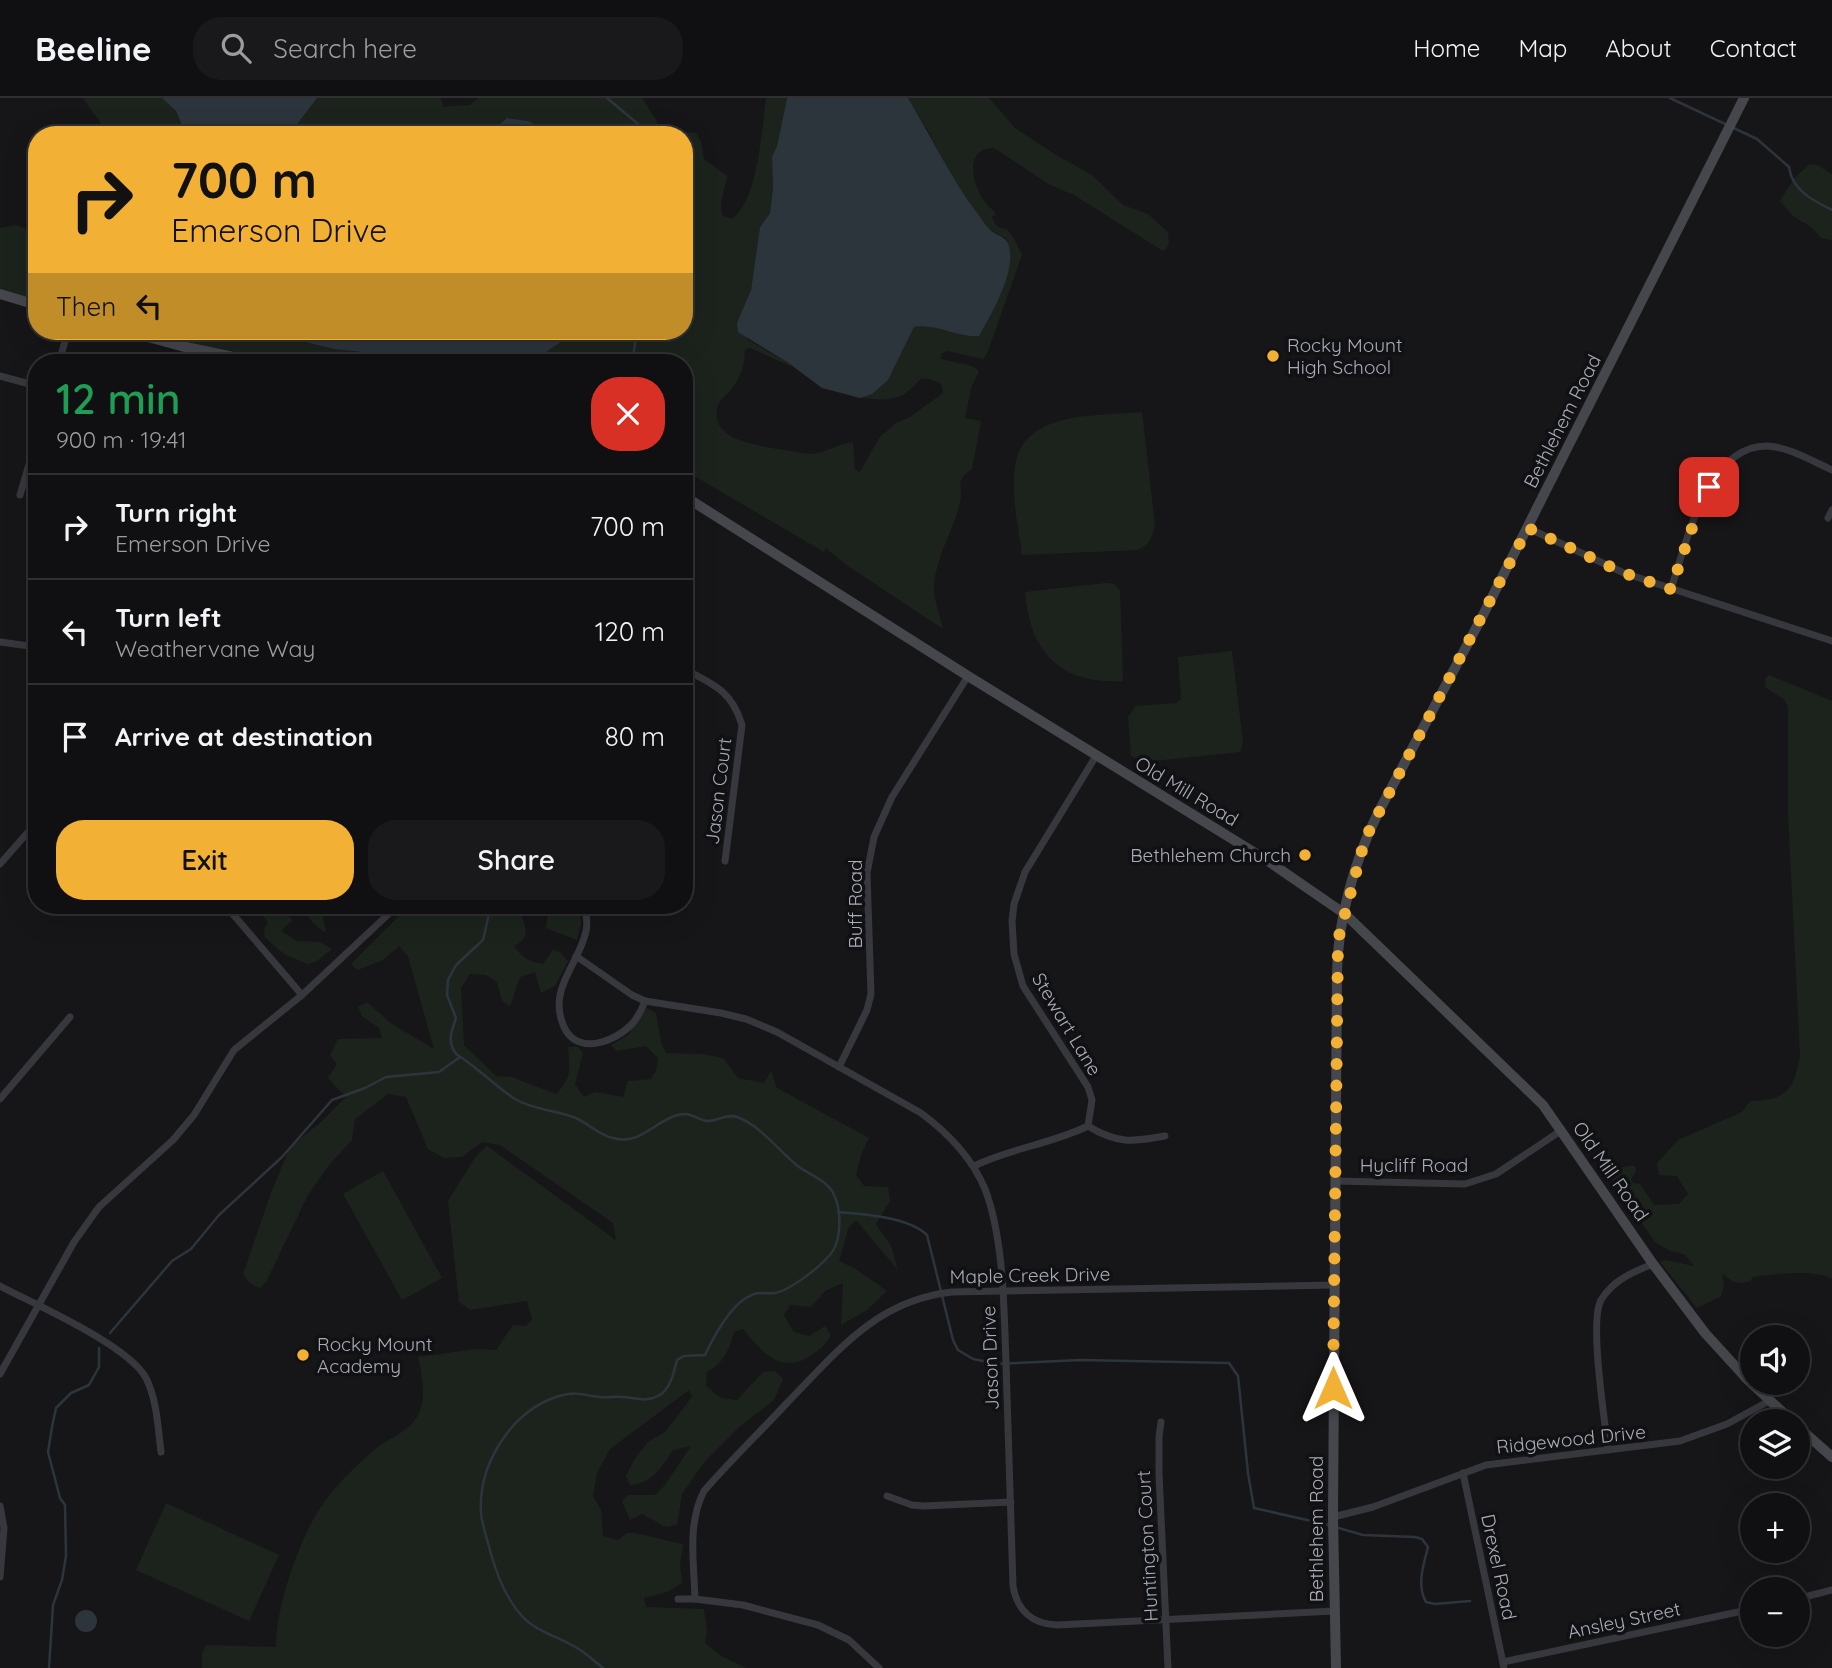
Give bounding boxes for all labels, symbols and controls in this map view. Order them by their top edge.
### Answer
search box [193,17,683,80]
text: Beeline [35,28,151,69]
icon: search [217,29,255,67]
text: Search here [273,32,417,65]
text: Home [1413,33,1480,63]
text: Map [1518,33,1567,63]
text: About [1605,33,1672,63]
text: Contact [1710,33,1797,63]
text: 700 m [171,149,317,210]
icon: right [56,154,147,245]
text: Emerson Drive [171,210,387,250]
icon: left [130,287,168,325]
text: Then [56,290,116,323]
place label: Rocky Mount High School [1287,333,1403,379]
marker: Rocky Mount High School [1265,348,1281,364]
street label: Bethlehem Road [1518,350,1606,492]
text: 12 min [56,372,180,425]
button: close [591,377,665,451]
text: 900 m · 19:41 [56,425,187,454]
pin [1679,457,1739,517]
icon: arrive [1690,468,1728,506]
text: Turn right [115,496,237,529]
icon: right [56,508,94,546]
text: 700 m [590,510,665,543]
text: Emerson Drive [115,529,271,558]
text: Turn left [115,601,222,634]
icon: left [56,613,94,651]
text: 120 m [595,615,665,648]
text: Weathervane Way [115,634,315,663]
icon: arrive [56,718,94,756]
text: Arrive at destination [115,720,373,753]
text: 80 m [605,720,665,753]
street label: Jason Court [700,736,736,846]
street label: Old Mill Road [1131,751,1243,831]
button: Exit [56,820,354,900]
button: Share [368,820,665,900]
place label: Bethlehem Church [1130,843,1291,867]
marker: Bethlehem Church [1297,847,1313,863]
street label: Buff Road [843,859,867,949]
street label: Stewart Lane [1027,968,1107,1080]
street label: Old Mill Road [1568,1116,1654,1226]
street label: Hycliff Road [1360,1153,1468,1177]
street label: Maple Creek Drive [949,1262,1111,1288]
street label: Jason Drive [976,1305,1004,1411]
map controls [1740,1325,1810,1647]
button: sound [1740,1325,1810,1395]
place label: Rocky Mount Academy [317,1332,433,1378]
marker: Rocky Mount Academy [295,1347,311,1363]
position arrow [1296,1351,1370,1425]
button: layers [1740,1409,1810,1479]
street label: Ridgewood Drive [1495,1419,1647,1459]
street label: Bethlehem Road [1304,1456,1328,1602]
street label: Huntington Court [1131,1470,1163,1622]
button: + [1740,1493,1810,1563]
street label: Drexel Road [1476,1512,1522,1622]
button: − [1740,1577,1810,1647]
street label: Ansley Street [1565,1596,1683,1644]

